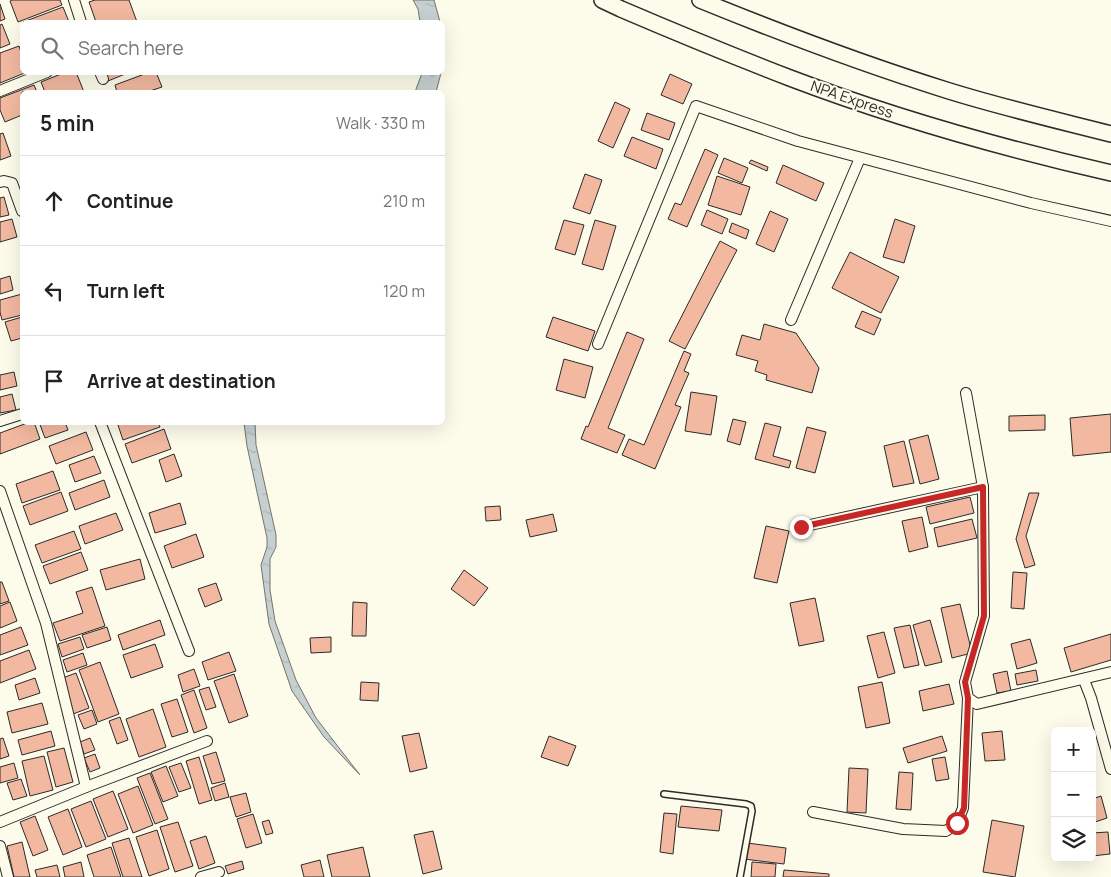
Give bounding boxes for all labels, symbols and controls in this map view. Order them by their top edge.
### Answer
search box [20,20,445,75]
icon: search [38,34,66,62]
text: Search here [78,35,184,61]
street label: NPA Express [808,75,896,123]
text: 5 min [40,109,94,137]
text: Walk · 330 m [336,112,425,134]
icon: ahead [40,187,68,215]
text: Continue [87,188,173,214]
text: 210 m [383,190,425,212]
icon: left [40,277,68,305]
text: Turn left [87,278,165,304]
text: 120 m [383,280,425,302]
icon: arrive [40,367,68,395]
text: Arrive at destination [87,368,276,394]
route end [790,516,813,539]
map controls [1051,727,1096,862]
button: + [1051,727,1096,772]
button: − [1051,772,1096,817]
route start [946,812,969,835]
button: layers [1051,817,1096,862]

